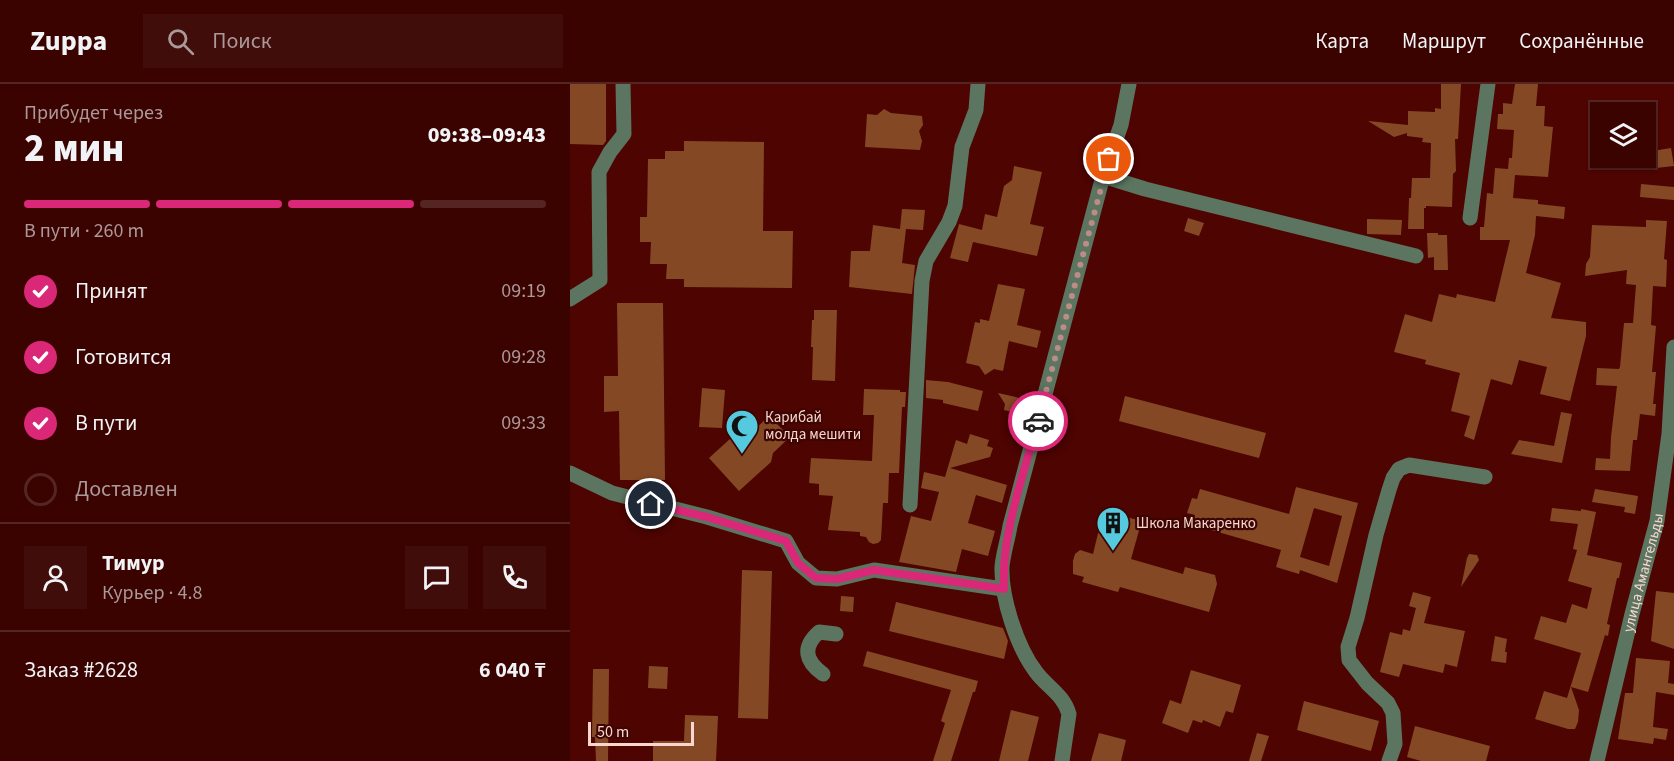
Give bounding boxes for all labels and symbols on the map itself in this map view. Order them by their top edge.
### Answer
pin [1083,133,1134,184]
courier [1008,391,1068,451]
place label: Карибай молда мешити [765,407,861,445]
mosque icon: Карибай молда мешити [724,408,760,455]
pin [625,478,676,529]
building icon: Школа Макаренко [1095,505,1131,552]
street label: улица Амангельды [1618,512,1668,634]
place label: Школа Макаренко [1136,513,1256,534]
scale bar [588,719,694,746]

